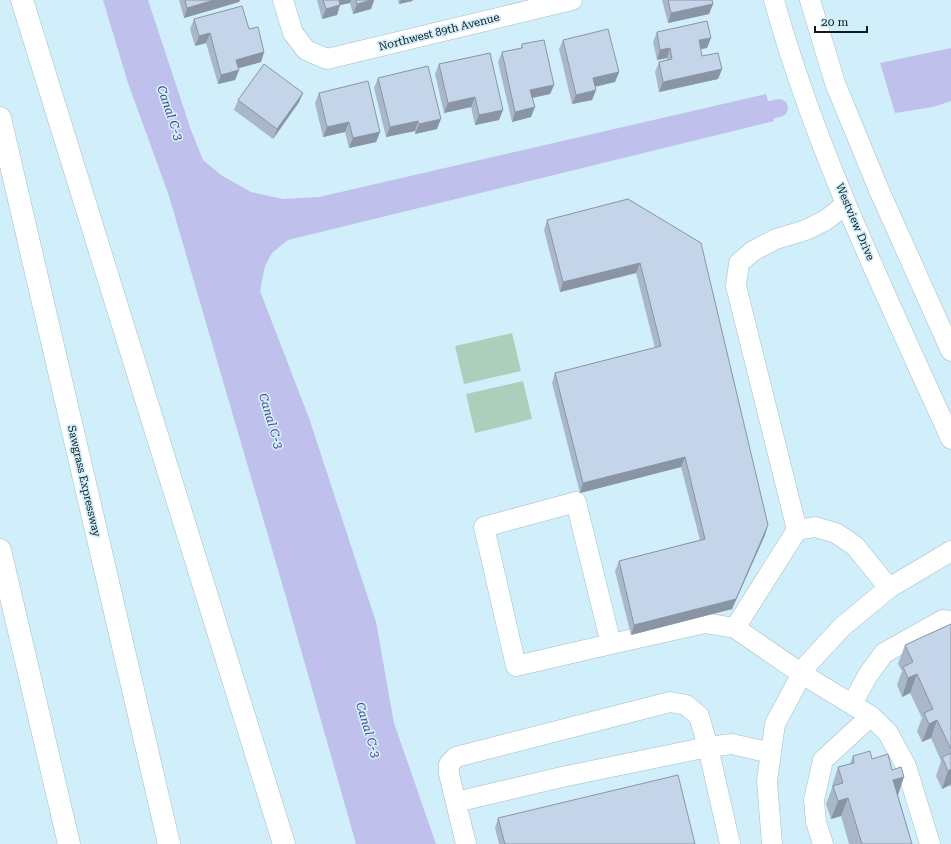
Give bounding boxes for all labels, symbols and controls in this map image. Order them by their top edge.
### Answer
scale bar [815,8,867,34]
street label: Northwest 89th Avenue [377,11,501,53]
text: 20 m [821,15,848,29]
water label: Canal C-3 [154,84,186,143]
street label: Westview Drive [833,181,877,263]
water label: Canal C-3 [256,392,286,451]
street label: Sawgrass Expressway [65,424,103,538]
water label: Canal C-3 [353,701,383,760]

